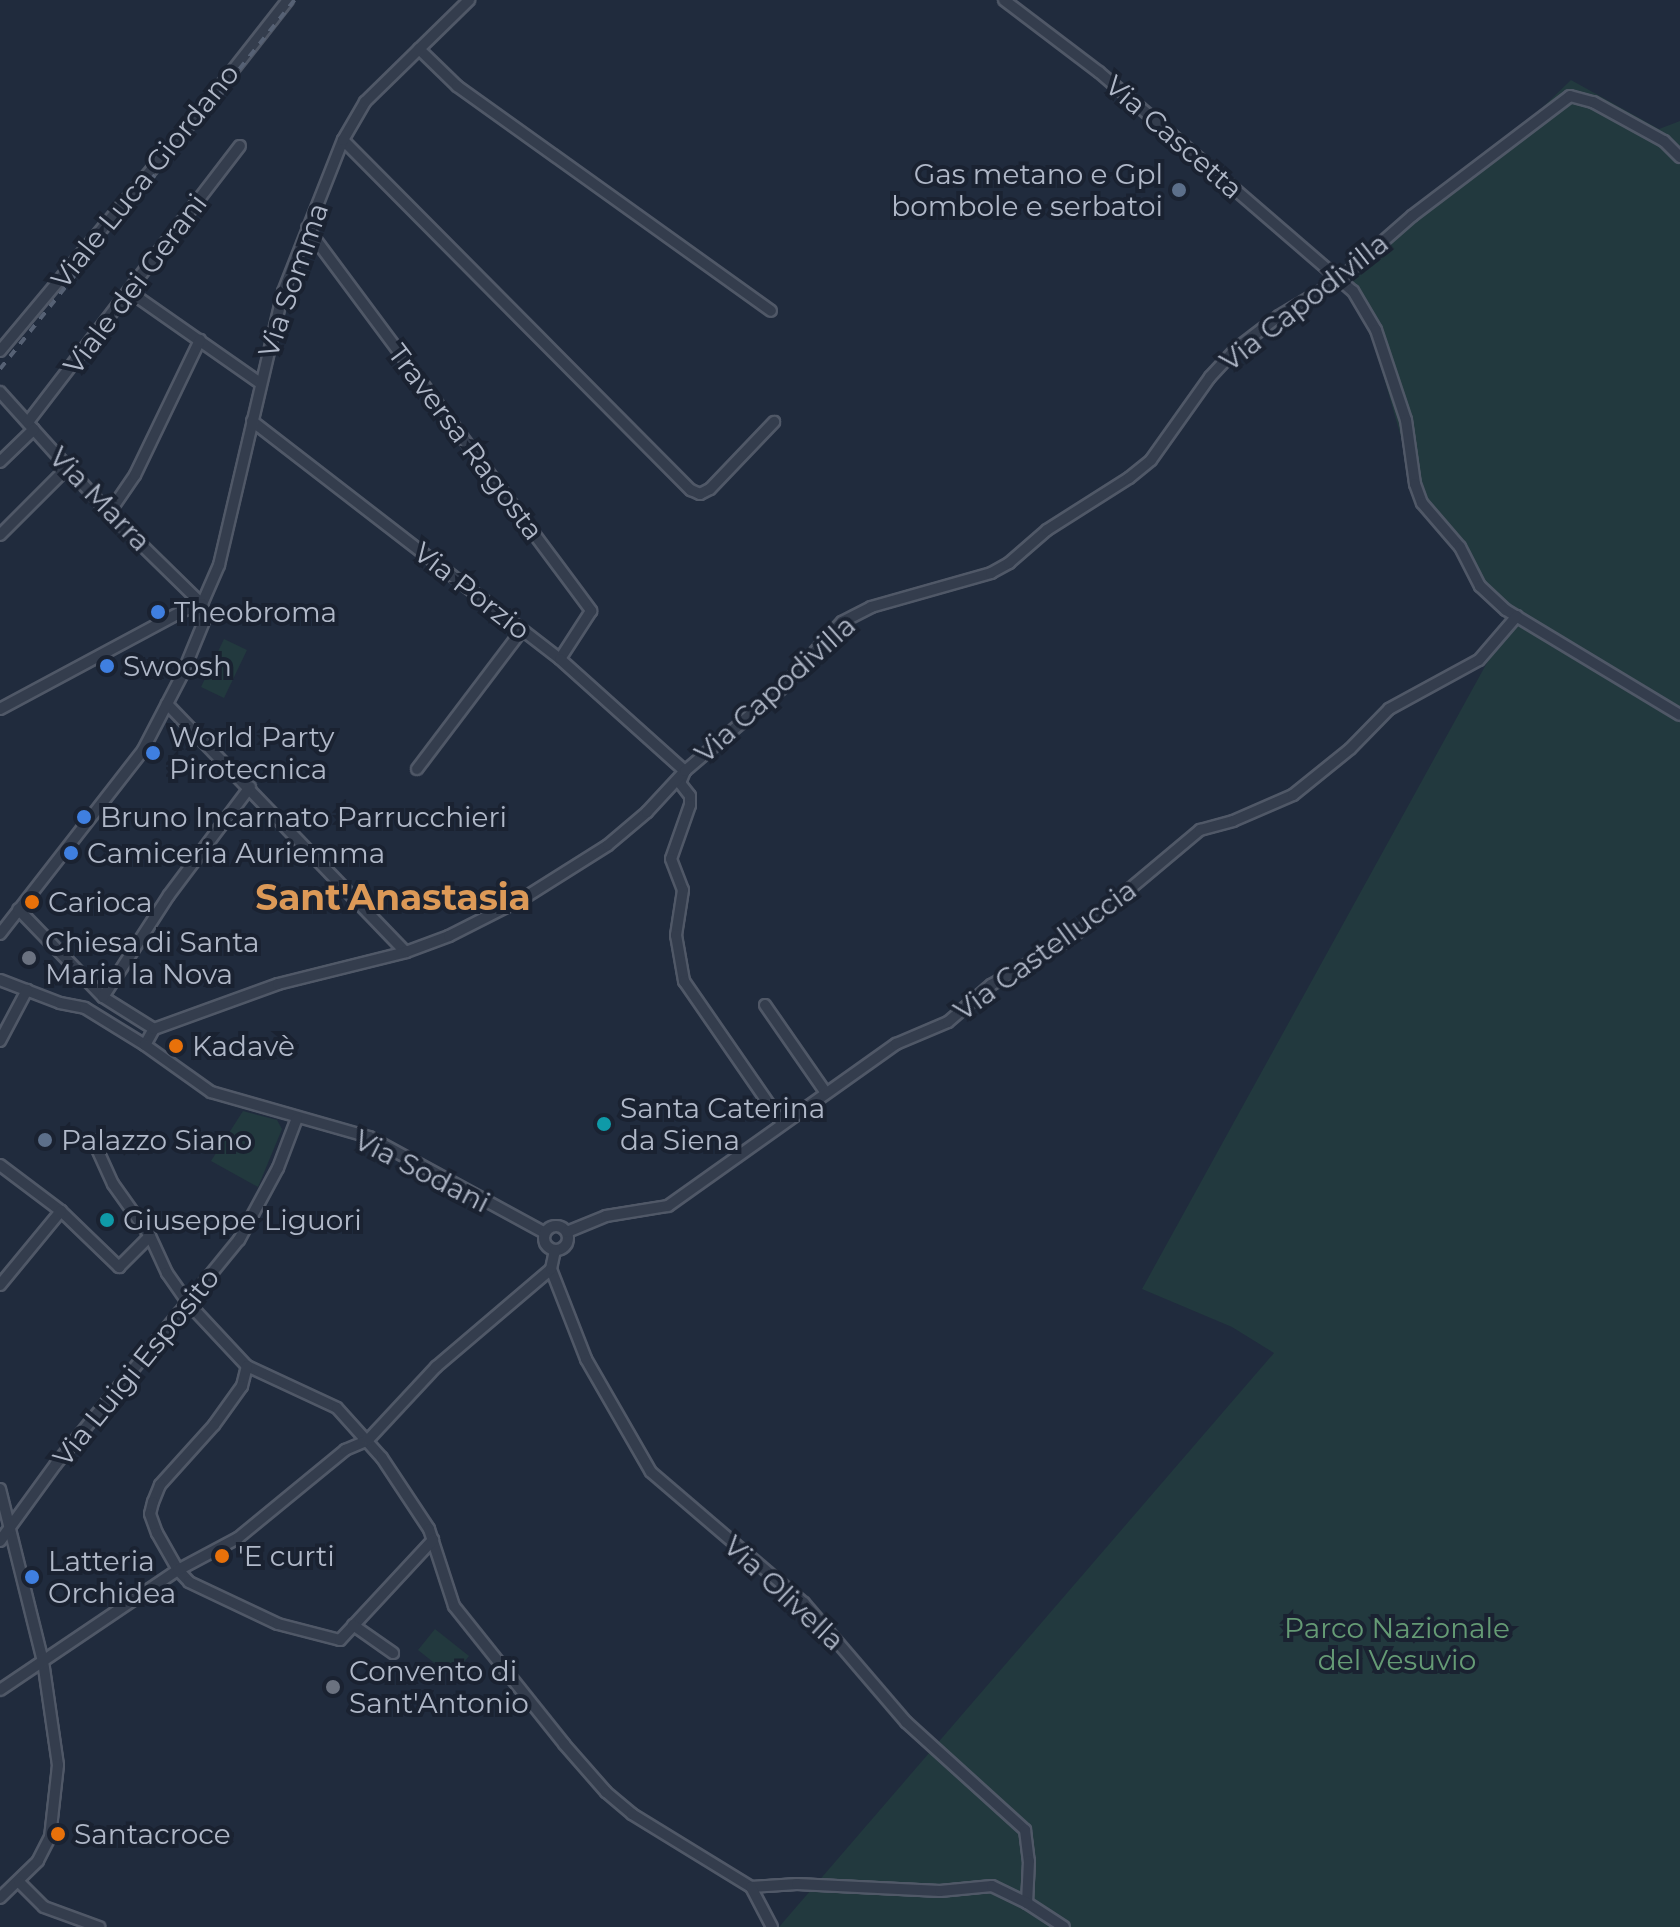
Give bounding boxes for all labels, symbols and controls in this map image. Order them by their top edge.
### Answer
street label: Viale Luca Giordano [44,57,246,295]
street label: Via Cascetta [1098,68,1250,206]
place label: Gas metano e Gpl bombole e serbatoi [891,157,1163,223]
marker: Gas metano e Gpl bombole e serbatoi [1170,181,1188,199]
street label: Viale dei Gerani [56,187,214,381]
street label: Via Somma [251,198,335,362]
street label: Via Capodivilla [1213,226,1395,378]
street label: Traversa Ragosta [381,337,551,547]
street label: Via Marra [42,440,158,558]
street label: Via Porzio [407,535,537,647]
place label: Theobroma [174,595,337,629]
marker: Theobroma [149,603,167,621]
street label: Via Capodivilla [688,608,862,770]
place label: Swoosh [123,649,232,683]
marker: Swoosh [98,657,116,675]
place label: World Party Pirotecnica [169,720,334,786]
marker: World Party Pirotecnica [144,744,162,762]
place label: Bruno Incarnato Parrucchieri [100,800,507,834]
marker: Bruno Incarnato Parrucchieri [75,808,93,826]
place label: Camiceria Auriemma [87,836,385,870]
marker: Camiceria Auriemma [62,844,80,862]
street label: Via Castelluccia [947,873,1143,1027]
district label: Sant'Anastasia [255,876,531,920]
place label: Carioca [48,885,153,919]
marker: Carioca [23,893,41,911]
place label: Chiesa di Santa Maria la Nova [45,925,260,991]
marker: Chiesa di Santa Maria la Nova [20,949,38,967]
place label: Kadavè [192,1029,295,1063]
marker: Kadavè [167,1037,185,1055]
place label: Santa Caterina da Siena [620,1091,825,1157]
marker: Santa Caterina da Siena [595,1115,613,1133]
place label: Palazzo Siano [61,1123,252,1157]
street label: Via Sodani [349,1123,495,1219]
marker: Palazzo Siano [36,1131,54,1149]
place label: Giuseppe Liguori [123,1203,362,1237]
marker: Giuseppe Liguori [98,1211,116,1229]
street label: Via Luigi Esposito [46,1261,226,1473]
street label: Via Olivella [717,1529,851,1657]
place label: 'E curti [238,1539,335,1573]
place label: Latteria Orchidea [48,1544,176,1610]
marker: 'E curti [213,1547,231,1565]
marker: Latteria Orchidea [23,1568,41,1586]
park label: Parco Nazionale del Vesuvio [1284,1611,1510,1677]
place label: Convento di Sant'Antonio [349,1654,529,1720]
marker: Convento di Sant'Antonio [324,1678,342,1696]
place label: Santacroce [74,1817,231,1851]
marker: Santacroce [49,1825,67,1843]

